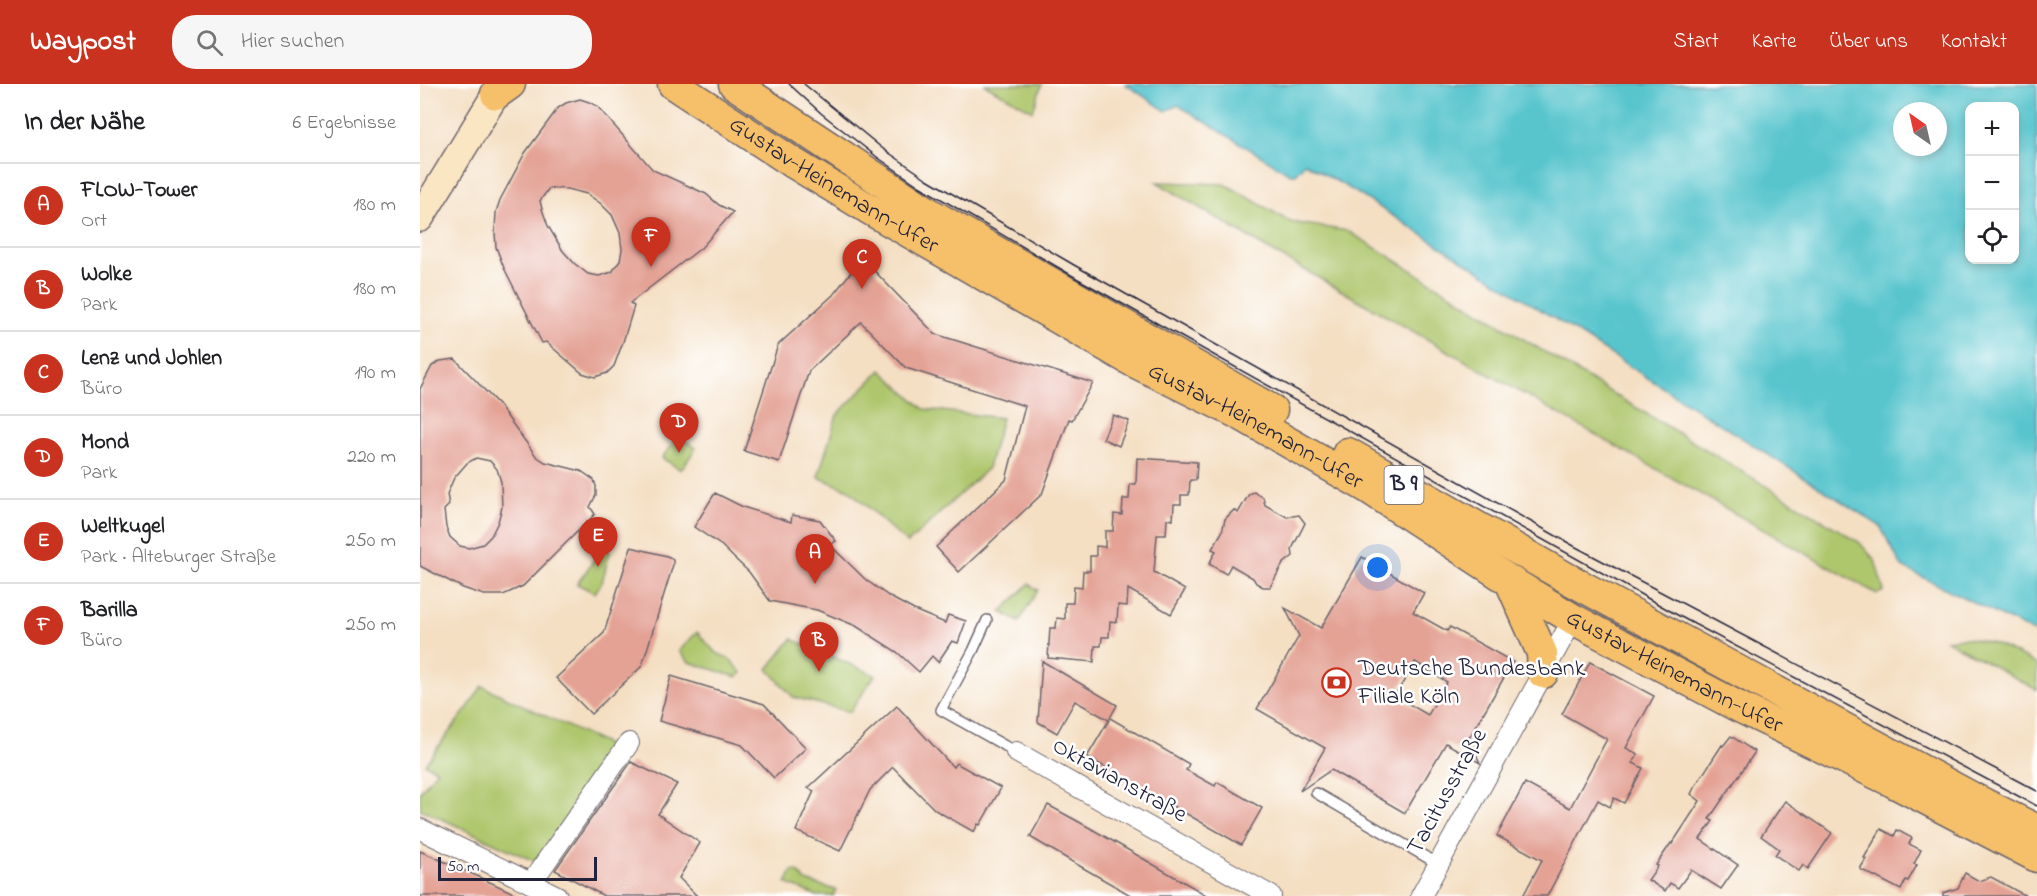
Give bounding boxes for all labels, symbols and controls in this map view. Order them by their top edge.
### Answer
search box [172,15,592,69]
text: Waypost [30,22,136,63]
icon: search [193,26,226,59]
text: Hier suchen [241,26,344,58]
text: Start [1673,27,1719,57]
text: Karte [1752,27,1796,57]
text: Über uns [1829,27,1908,57]
text: Kontakt [1941,27,2007,57]
north arrow [1893,102,1947,156]
map controls [1965,102,2019,264]
button: + [1965,102,2019,156]
text: In der Nähe [24,104,145,142]
street label: Gustav-Heinemann-Ufer [722,108,946,263]
text: 6 Ergebnisse [293,109,396,138]
button: − [1965,156,2019,210]
text: FLOW-Tower [81,175,197,207]
text: A [37,191,50,220]
text: 180 m [353,191,396,220]
text: Ort [81,207,107,236]
button: locate [1965,210,2019,264]
pin: F [632,218,670,267]
pin: C [842,240,882,289]
text: Wolke [81,259,132,291]
text: B [37,275,50,304]
text: 180 m [353,275,396,304]
text: Park [81,291,117,320]
text: Lenz und Johlen [81,343,222,375]
street label: Gustav-Heinemann-Ufer [1142,354,1370,499]
text: C [38,359,49,388]
text: 190 m [354,359,396,388]
text: Büro [81,375,122,404]
pin: D [660,404,698,453]
text: Mond [81,427,129,459]
text: D [36,443,51,472]
text: 220 m [347,443,396,472]
text: Park [81,459,117,488]
road number: B 9 [1384,466,1424,504]
text: Weltkugel [81,511,165,543]
pin: E [578,518,618,567]
text: E [37,527,50,556]
text: 250 m [345,527,396,556]
pin: A [796,534,834,584]
text: Park · Alteburger Straße [81,543,276,572]
your location [1363,553,1392,582]
text: Barilla [81,595,138,627]
street label: Gustav-Heinemann-Ufer [1559,601,1789,743]
text: F [37,611,50,640]
text: 250 m [345,611,396,640]
pin: B [800,622,838,672]
text: Büro [81,627,122,656]
place label: Deutsche Bundesbank Filiale Köln [1357,652,1586,715]
bank icon: Deutsche Bundesbank Filiale Köln [1321,667,1353,699]
street label: Tacitusstraße [1399,722,1497,862]
street label: Oktavianstraße [1045,729,1193,833]
scale bar [438,854,597,882]
text: 50 m [447,855,479,879]

